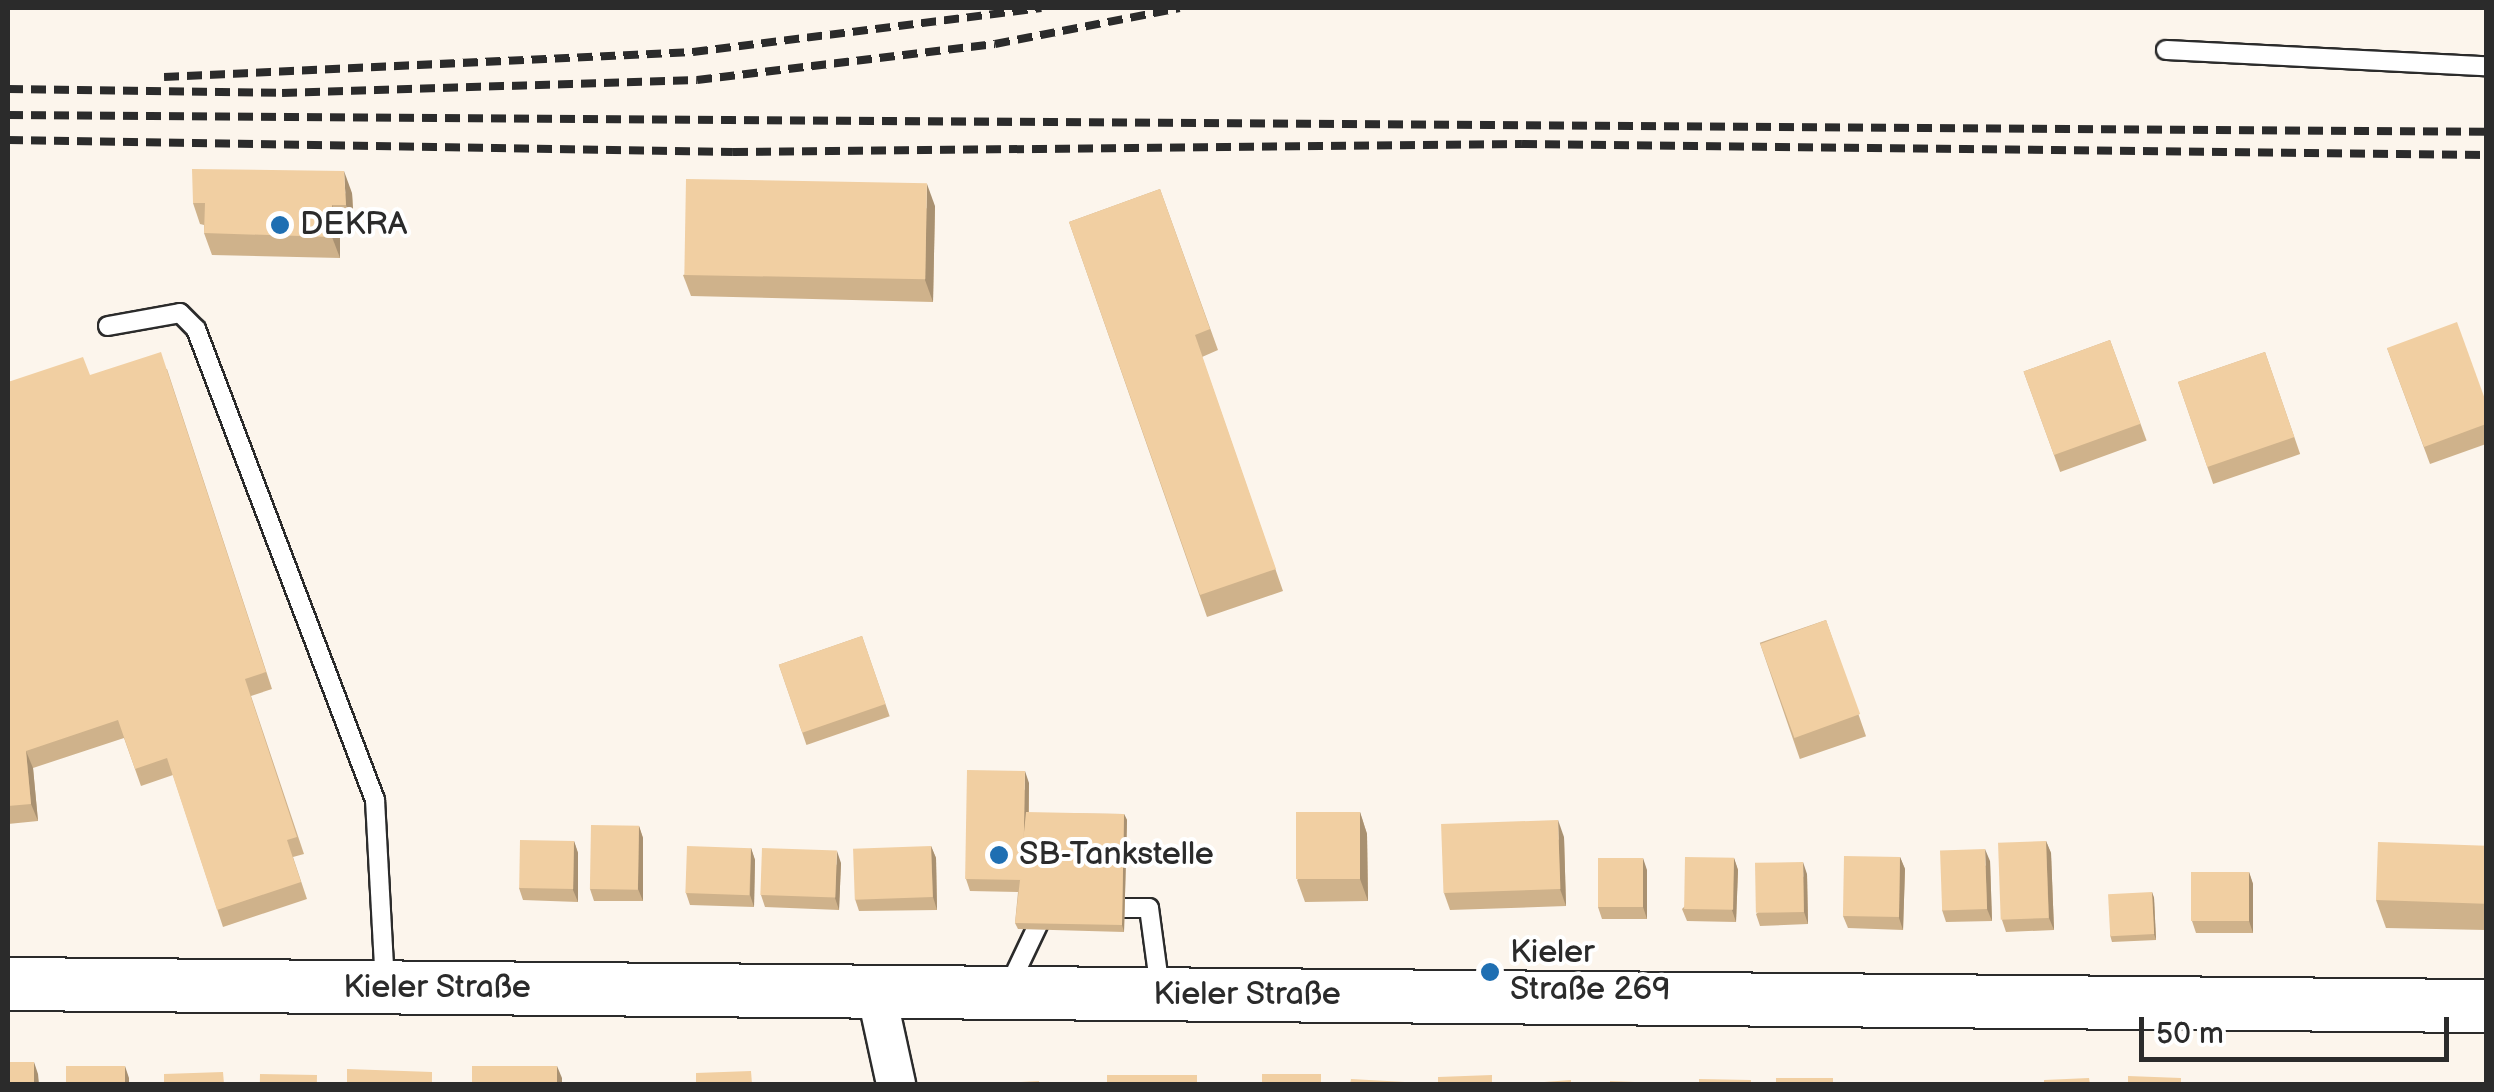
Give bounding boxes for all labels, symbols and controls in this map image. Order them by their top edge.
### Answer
place label: DEKRA [300,206,407,244]
marker: DEKRA [269,214,291,236]
place label: SB-Tankstelle [1019,836,1214,874]
marker: SB-Tankstelle [988,844,1010,866]
place label: Kieler Straße 269 [1510,935,1671,1010]
marker: Kieler Straße 269 [1479,961,1501,983]
street label: Kieler Straße [343,969,531,1007]
street label: Kieler Straße [1153,976,1341,1014]
scale bar [2144,997,2454,1059]
text: 50 m [2156,1016,2224,1052]

